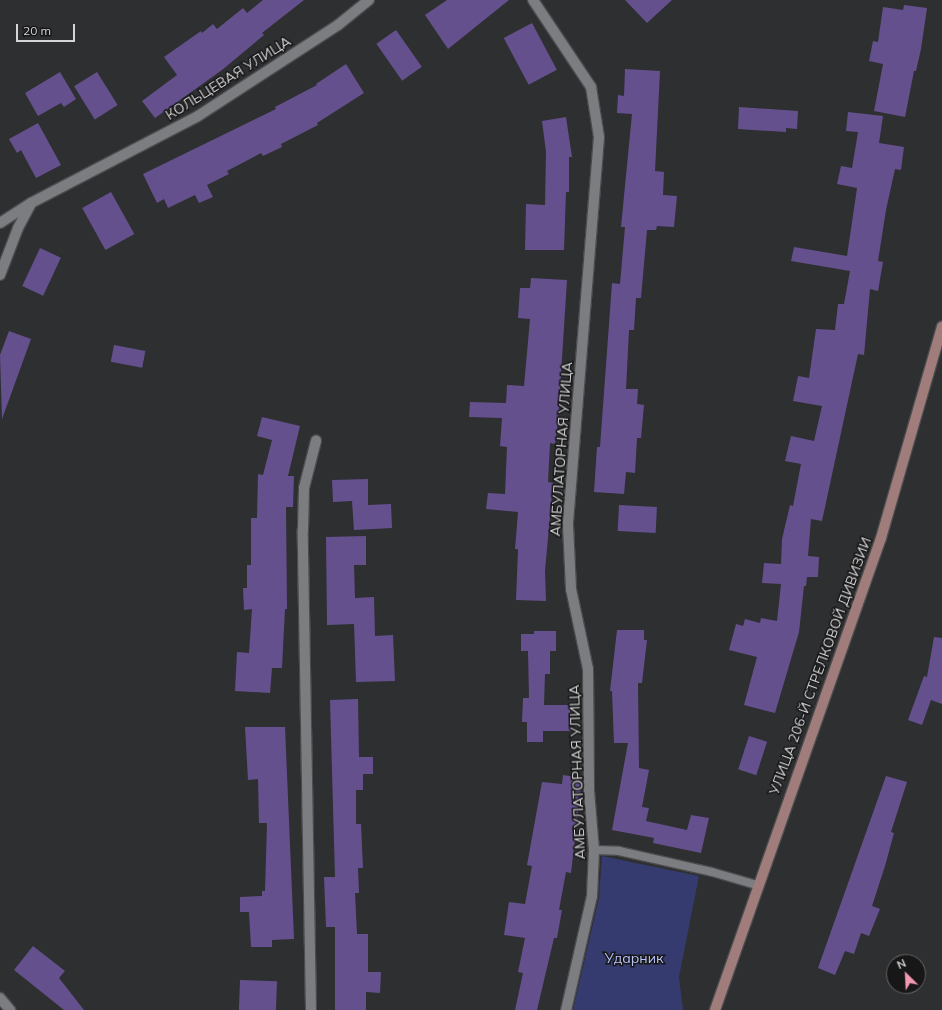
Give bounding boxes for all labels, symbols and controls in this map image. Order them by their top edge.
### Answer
scale bar [18,16,77,42]
text: 20 m [23,23,51,38]
street label: КОЛЬЦЕВАЯ УЛИЦА [162,33,294,123]
street label: АМБУЛАТОРНАЯ УЛИЦА [547,361,575,537]
street label: УЛИЦА 206-Й СТРЕЛКОВОЙ ДИВИЗИИ [765,535,875,797]
street label: АМБУЛАТОРНАЯ УЛИЦА [566,684,588,860]
park label: Ударник [604,950,664,966]
north arrow [886,954,926,994]
text: N [895,956,908,972]

